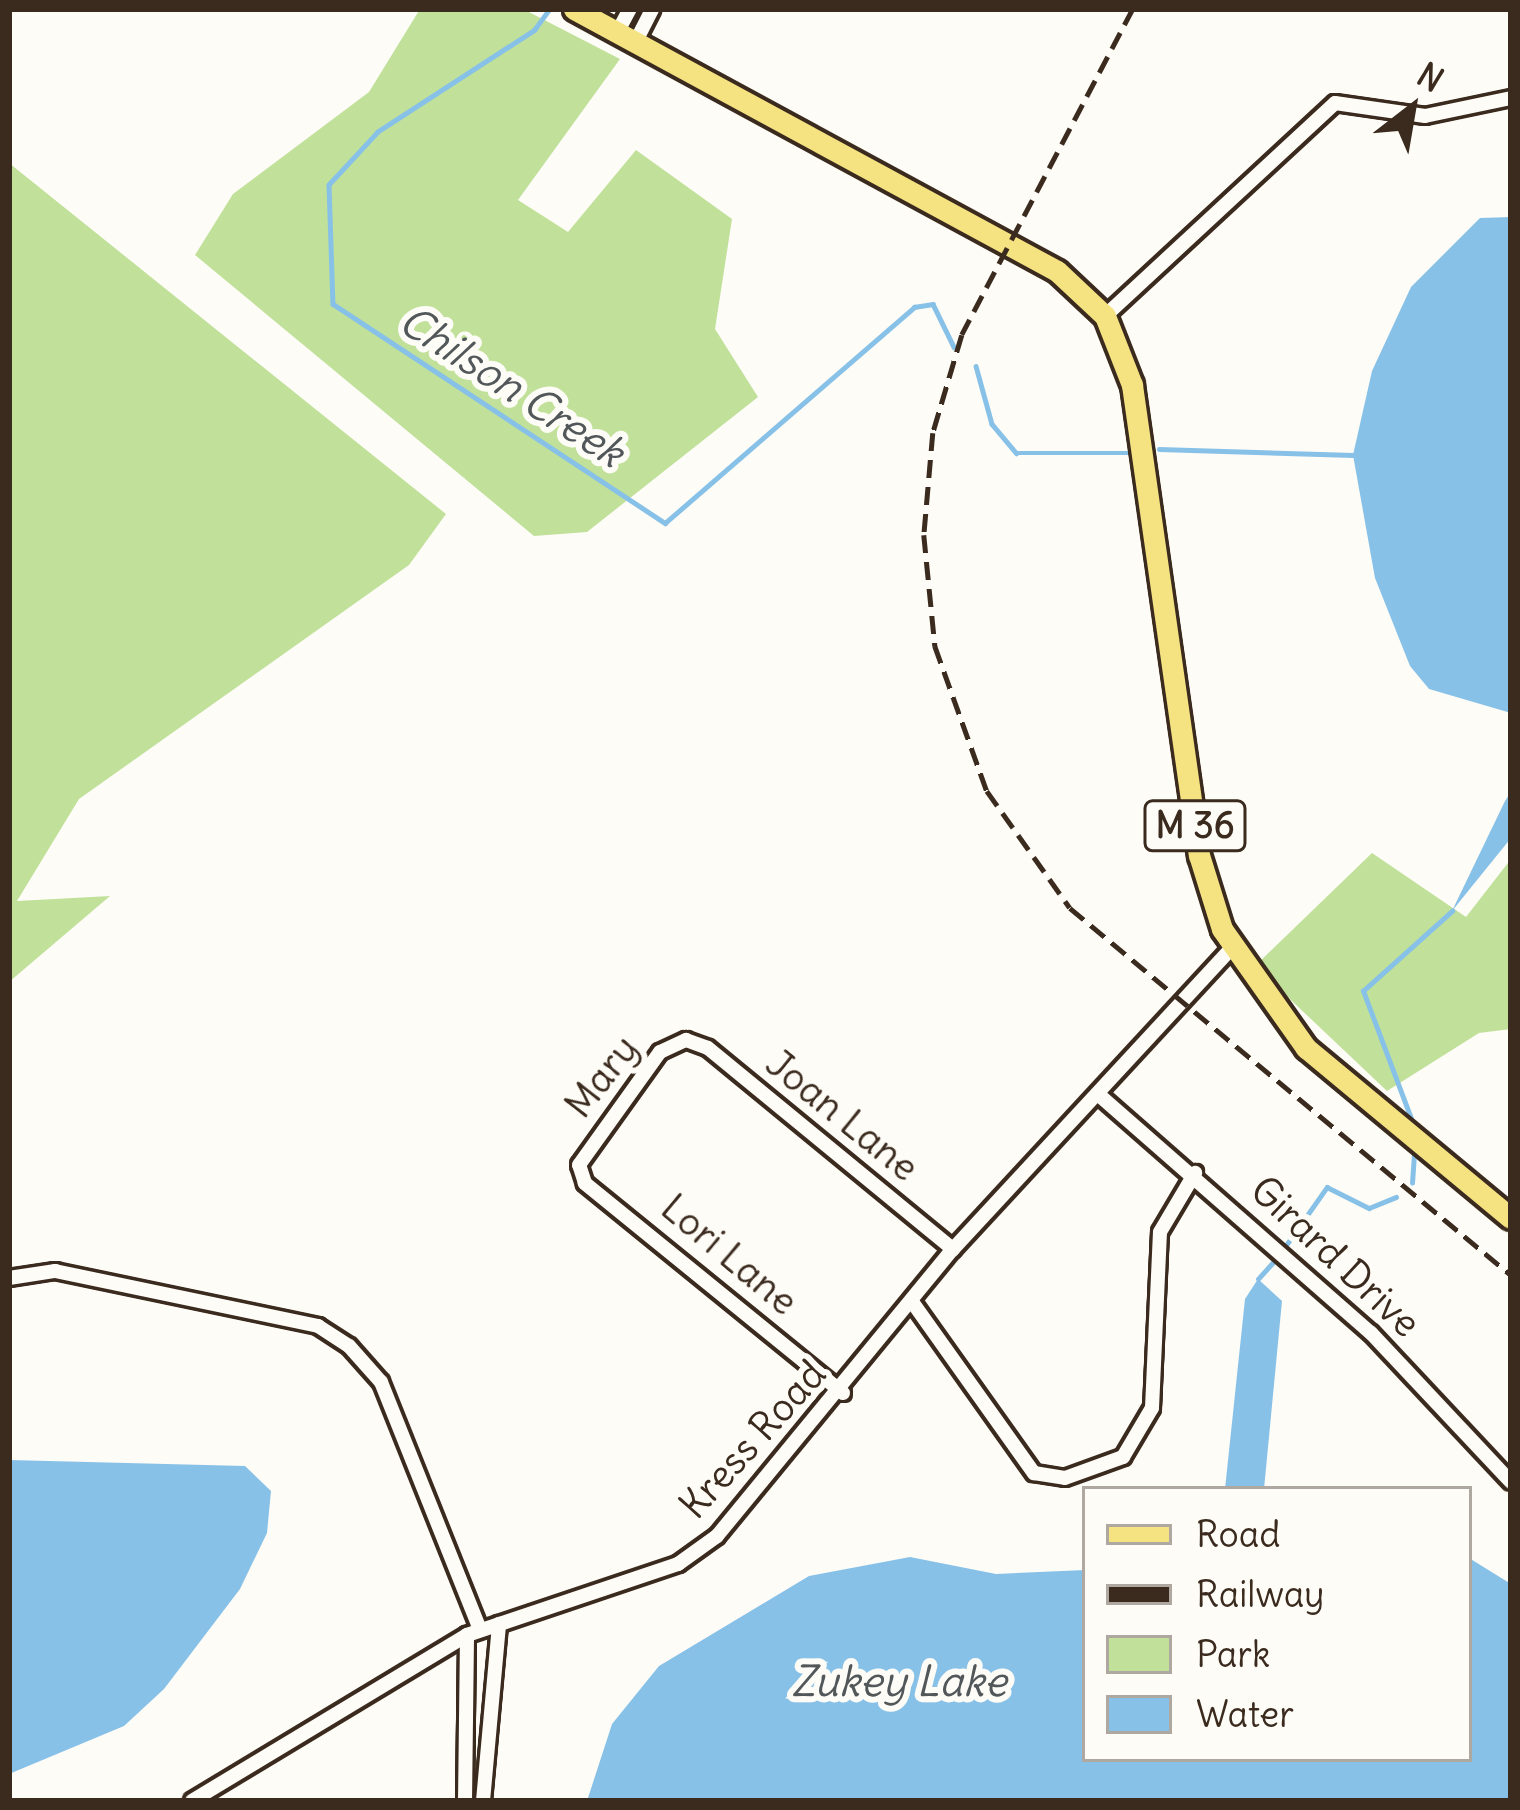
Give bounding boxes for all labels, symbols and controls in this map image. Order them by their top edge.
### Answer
north arrow [1352,48,1472,168]
text: N [1410,53,1451,101]
water label: Chilson Creek [390,295,634,477]
road number: M 36 [1141,796,1249,856]
street label: Mary [555,1026,649,1128]
street label: Joan Lane [756,1040,928,1192]
street label: Girard Drive [1241,1167,1429,1347]
street label: Lori Lane [651,1185,807,1325]
street label: Kress Road [670,1351,836,1529]
legend [1082,1486,1472,1762]
text: Road [1196,1512,1280,1557]
text: Railway [1196,1572,1325,1617]
text: Park [1196,1632,1270,1677]
water label: Zukey Lake [791,1656,1007,1706]
text: Water [1196,1692,1294,1737]

